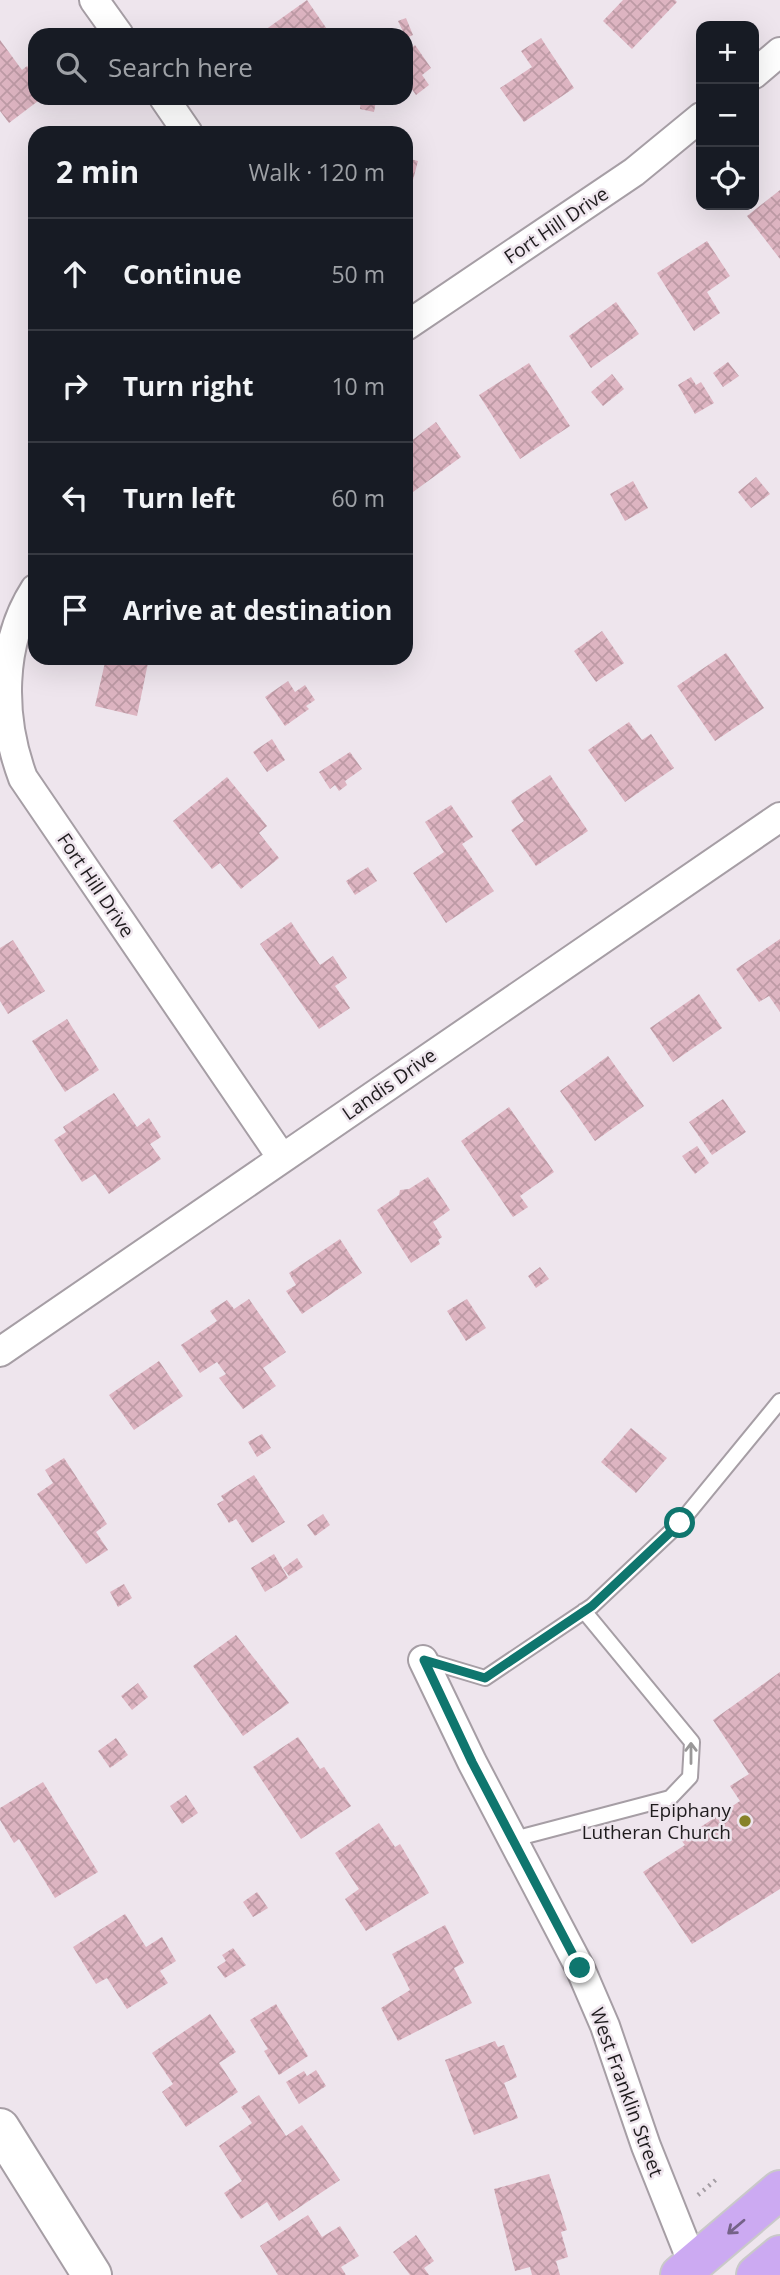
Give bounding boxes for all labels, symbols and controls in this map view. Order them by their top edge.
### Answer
map controls [696,21,759,210]
button: + [696,21,759,84]
search box [28,28,413,105]
icon: search [52,48,90,86]
text: Search here [108,49,253,85]
button: − [696,84,759,147]
button: locate [696,147,759,210]
text: 2 min [56,151,139,192]
text: Walk · 120 m [248,156,385,188]
street label: Fort Hill Drive [499,181,613,269]
icon: ahead [56,255,94,293]
text: Continue [123,256,242,292]
text: 50 m [331,258,385,290]
icon: right [56,367,94,405]
text: Turn right [123,368,254,404]
text: 10 m [331,370,385,402]
icon: left [56,479,94,517]
text: Turn left [123,480,235,516]
text: 60 m [331,482,385,514]
icon: arrive [56,591,94,629]
text: Arrive at destination [123,592,392,628]
street label: Fort Hill Drive [52,828,140,942]
street label: Landis Drive [337,1042,441,1126]
route start [664,1507,695,1538]
one-way arrow [684,1742,698,1765]
place label: Epiphany Lutheran Church [582,1797,731,1845]
marker: Epiphany Lutheran Church [737,1813,753,1829]
route end [564,1952,595,1983]
street label: West Franklin Street [584,2004,670,2180]
one-way arrow [728,2219,746,2235]

